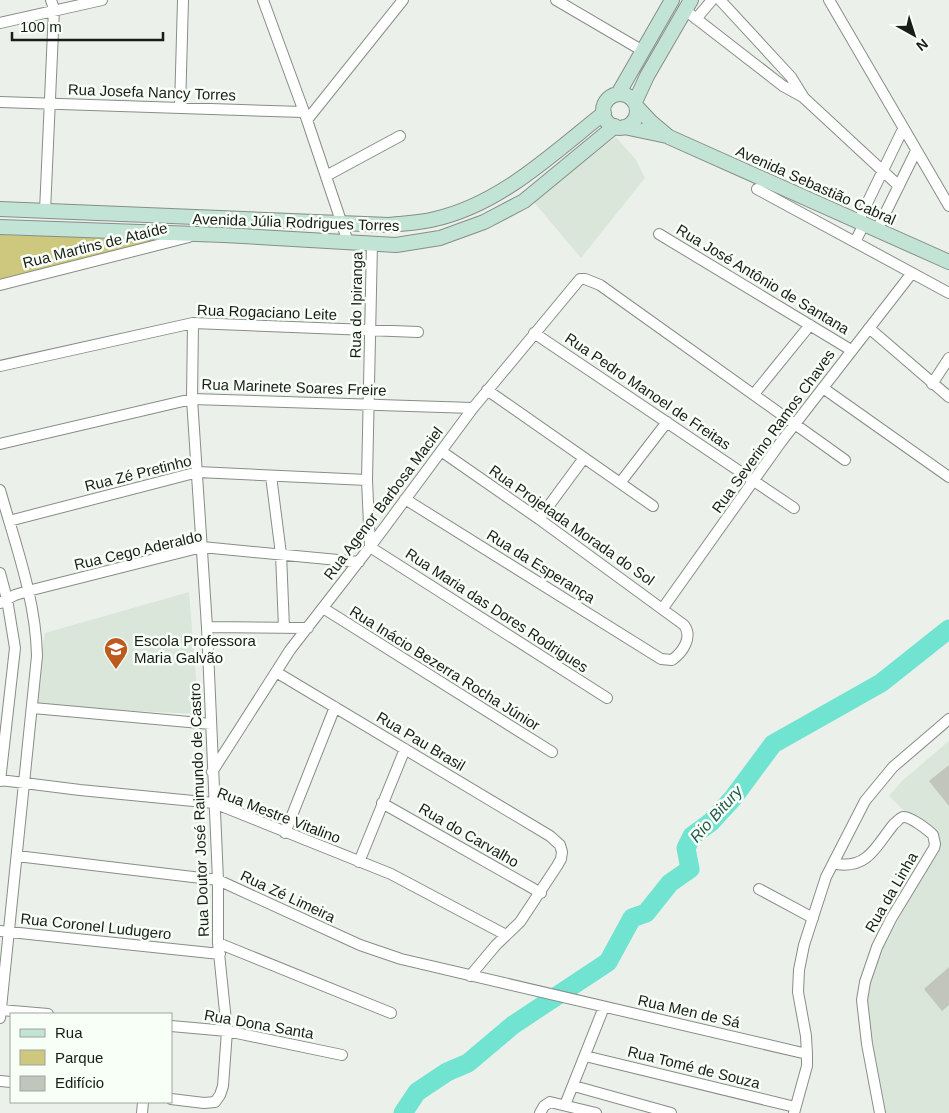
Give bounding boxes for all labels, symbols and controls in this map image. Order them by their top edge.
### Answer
scale bar [12,10,164,42]
north arrow [889,10,939,60]
text: 100 m [20,18,62,35]
text: N [913,36,931,55]
street label: Rua Josefa Nancy Torres [68,81,236,103]
street label: Avenida Sebastião Cabral [733,142,899,228]
street label: Avenida Júlia Rodrigues Torres [192,210,400,234]
street label: Rua Martins de Ataíde [21,219,169,271]
street label: Rua José Antônio de Santana [674,221,853,338]
street label: Rua do Ipiranga [347,251,365,359]
street label: Rua Rogaciano Leite [197,301,337,323]
street label: Rua Pedro Manoel de Freitas [562,329,734,453]
street label: Rua Severino Ramos Chaves [708,346,838,516]
street label: Rua Marinete Soares Freire [201,375,387,399]
street label: Rua Agenor Barbosa Maciel [320,423,446,583]
street label: Rua Zé Pretinho [83,452,193,494]
street label: Rua Projetada Morada do Sol [486,461,658,589]
street label: Rua da Esperança [484,526,599,606]
street label: Rua Cego Aderaldo [72,527,204,573]
street label: Rua Maria das Dores Rodrigues [403,545,591,675]
street label: Rua Inácio Bezerra Rocha Júnior [347,602,543,734]
place label: Escola Professora Maria Galvão [134,632,256,666]
school or university icon: Escola Professora Maria Galvão [103,636,129,670]
street label: Rua Doutor José Raimundo de Castro [186,683,212,937]
street label: Rua Pau Brasil [374,708,468,774]
water label: Rio Bitury [686,782,746,845]
street label: Rua Mestre Vitalino [215,784,343,846]
street label: Rua do Carvalho [416,799,522,871]
street label: Rua da Linha [861,849,921,935]
street label: Rua Zé Limeira [238,867,339,926]
street label: Rua Coronel Ludugero [20,910,172,942]
street label: Rua Men de Sá [636,991,742,1031]
street label: Rua Dona Santa [203,1006,316,1042]
legend [10,1013,172,1103]
text: Rua [55,1024,83,1041]
street label: Rua Tomé de Souza [626,1042,762,1092]
text: Parque [55,1049,103,1066]
text: Edifício [55,1074,104,1091]

